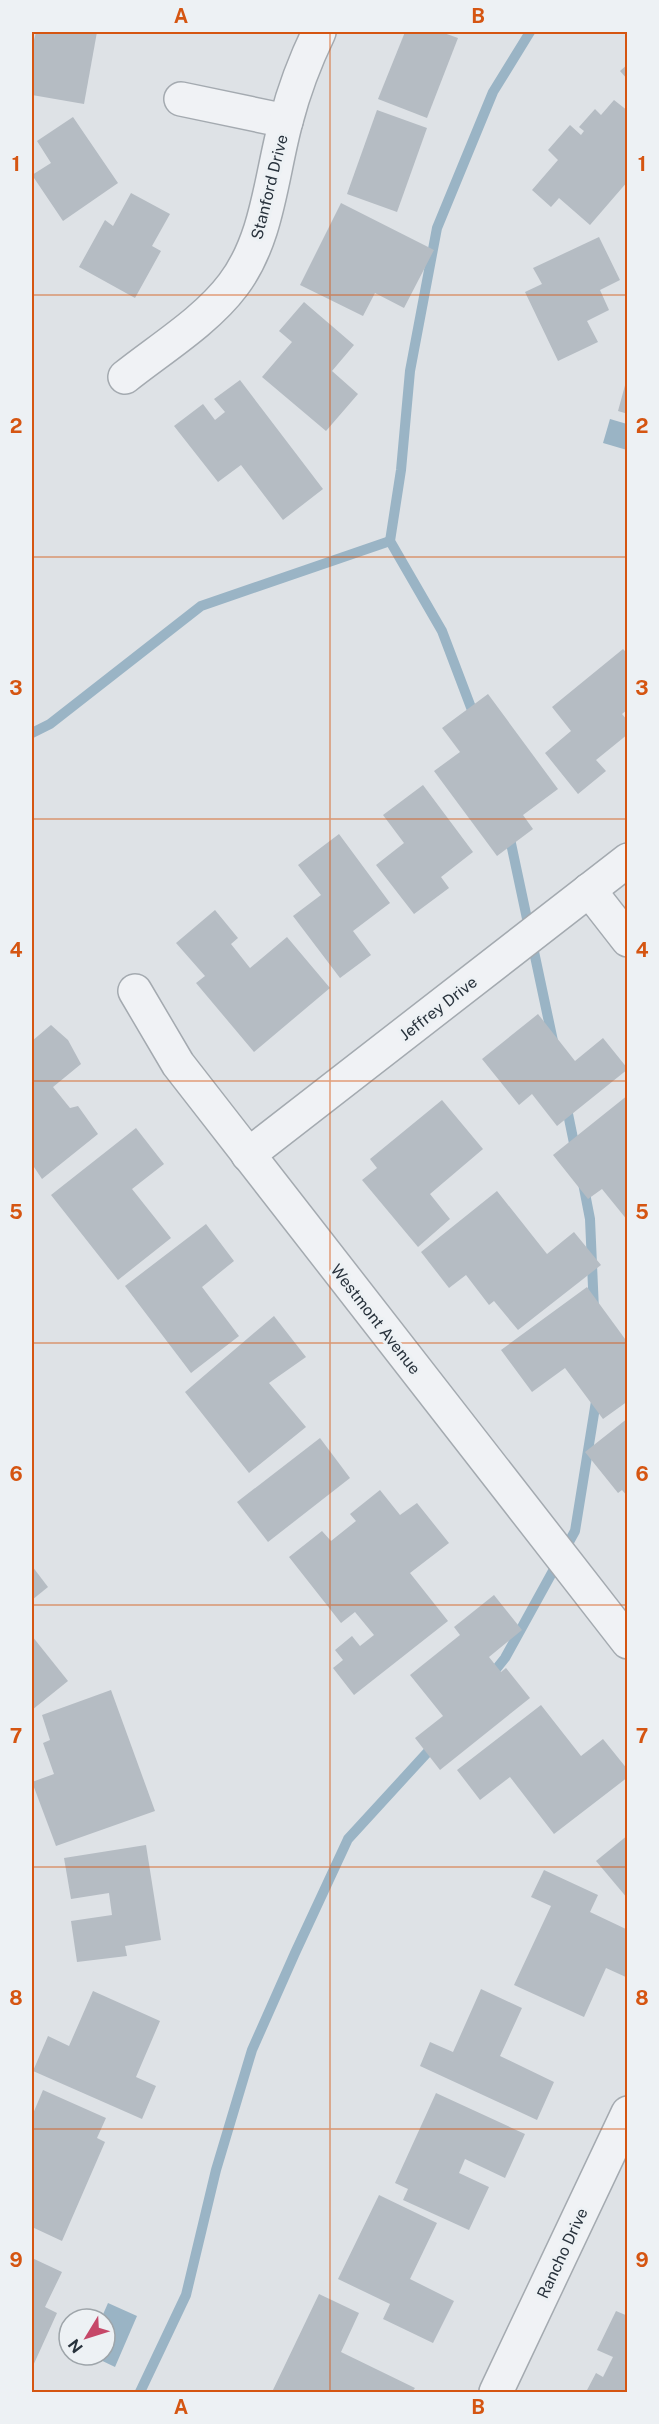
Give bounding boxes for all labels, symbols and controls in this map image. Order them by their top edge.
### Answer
text: A [174,4,188,28]
text: B [471,4,485,28]
street label: Stanford Drive [247,133,292,242]
text: 1 [12,152,20,176]
text: 1 [638,152,646,176]
text: 2 [10,414,22,438]
text: 2 [636,414,648,438]
text: 3 [9,676,23,700]
text: 3 [635,676,649,700]
text: 4 [9,938,23,962]
text: 4 [635,938,649,962]
street label: Jeffrey Drive [396,972,481,1045]
text: 5 [9,1200,23,1224]
text: 5 [635,1200,649,1224]
street label: Westmont Avenue [327,1260,425,1378]
text: 6 [9,1462,23,1486]
text: 6 [635,1462,649,1486]
text: 7 [10,1724,22,1748]
text: 7 [636,1724,648,1748]
text: 8 [9,1986,23,2010]
text: 8 [635,1986,649,2010]
street label: Rancho Drive [533,2205,592,2301]
text: 9 [9,2248,23,2272]
text: 9 [635,2248,649,2272]
north arrow [57,2307,117,2367]
text: N [64,2335,87,2357]
text: A [174,2395,188,2419]
text: B [471,2395,485,2419]

